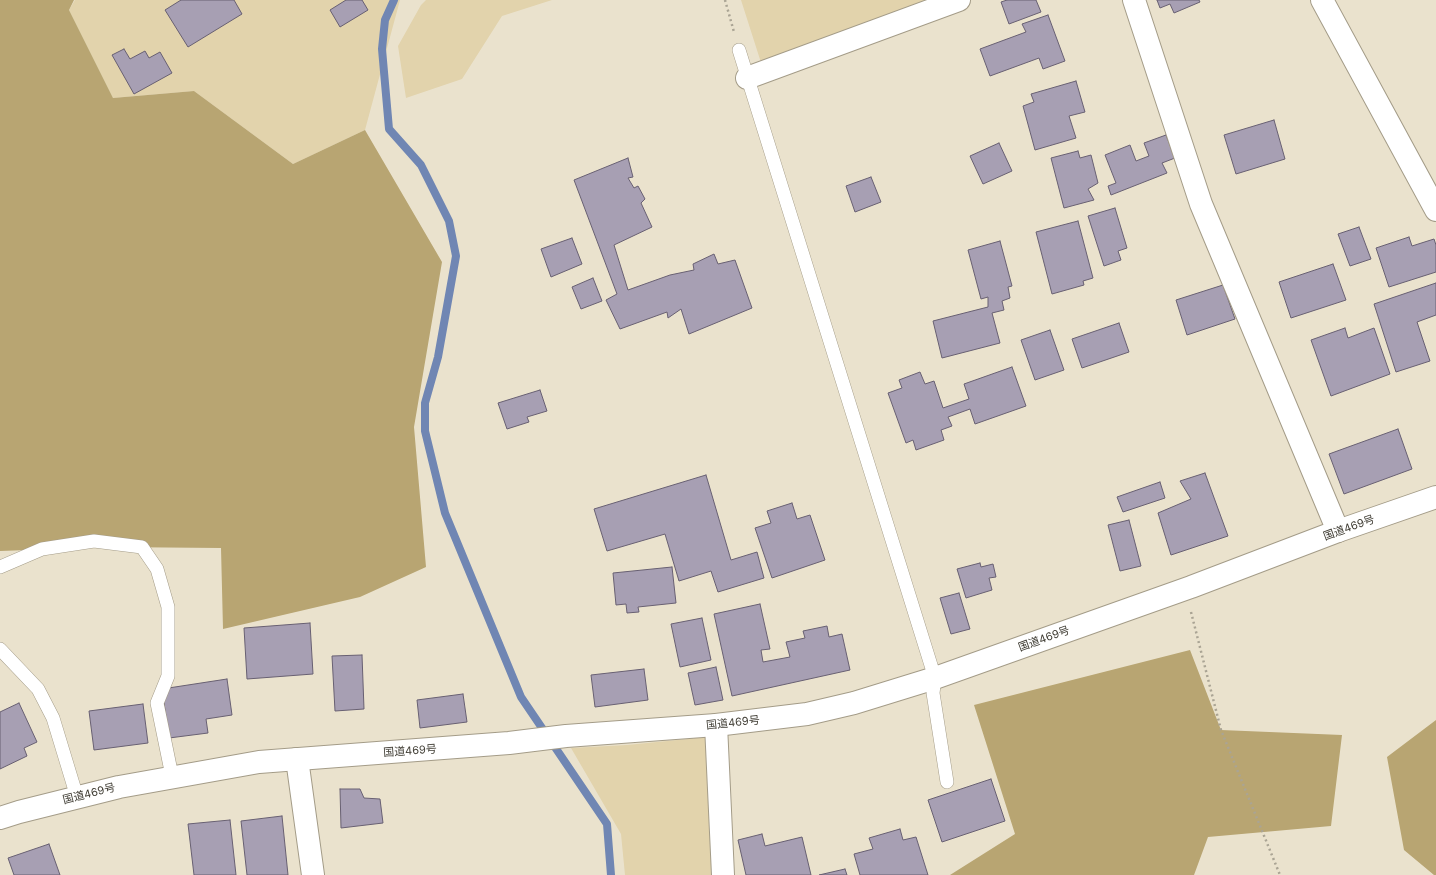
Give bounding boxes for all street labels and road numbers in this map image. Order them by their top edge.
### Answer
street label: 国道469号 [1321,513,1377,543]
street label: 国道469号 [1016,624,1072,654]
street label: 国道469号 [706,714,760,732]
street label: 国道469号 [383,743,437,759]
street label: 国道469号 [61,781,117,807]

